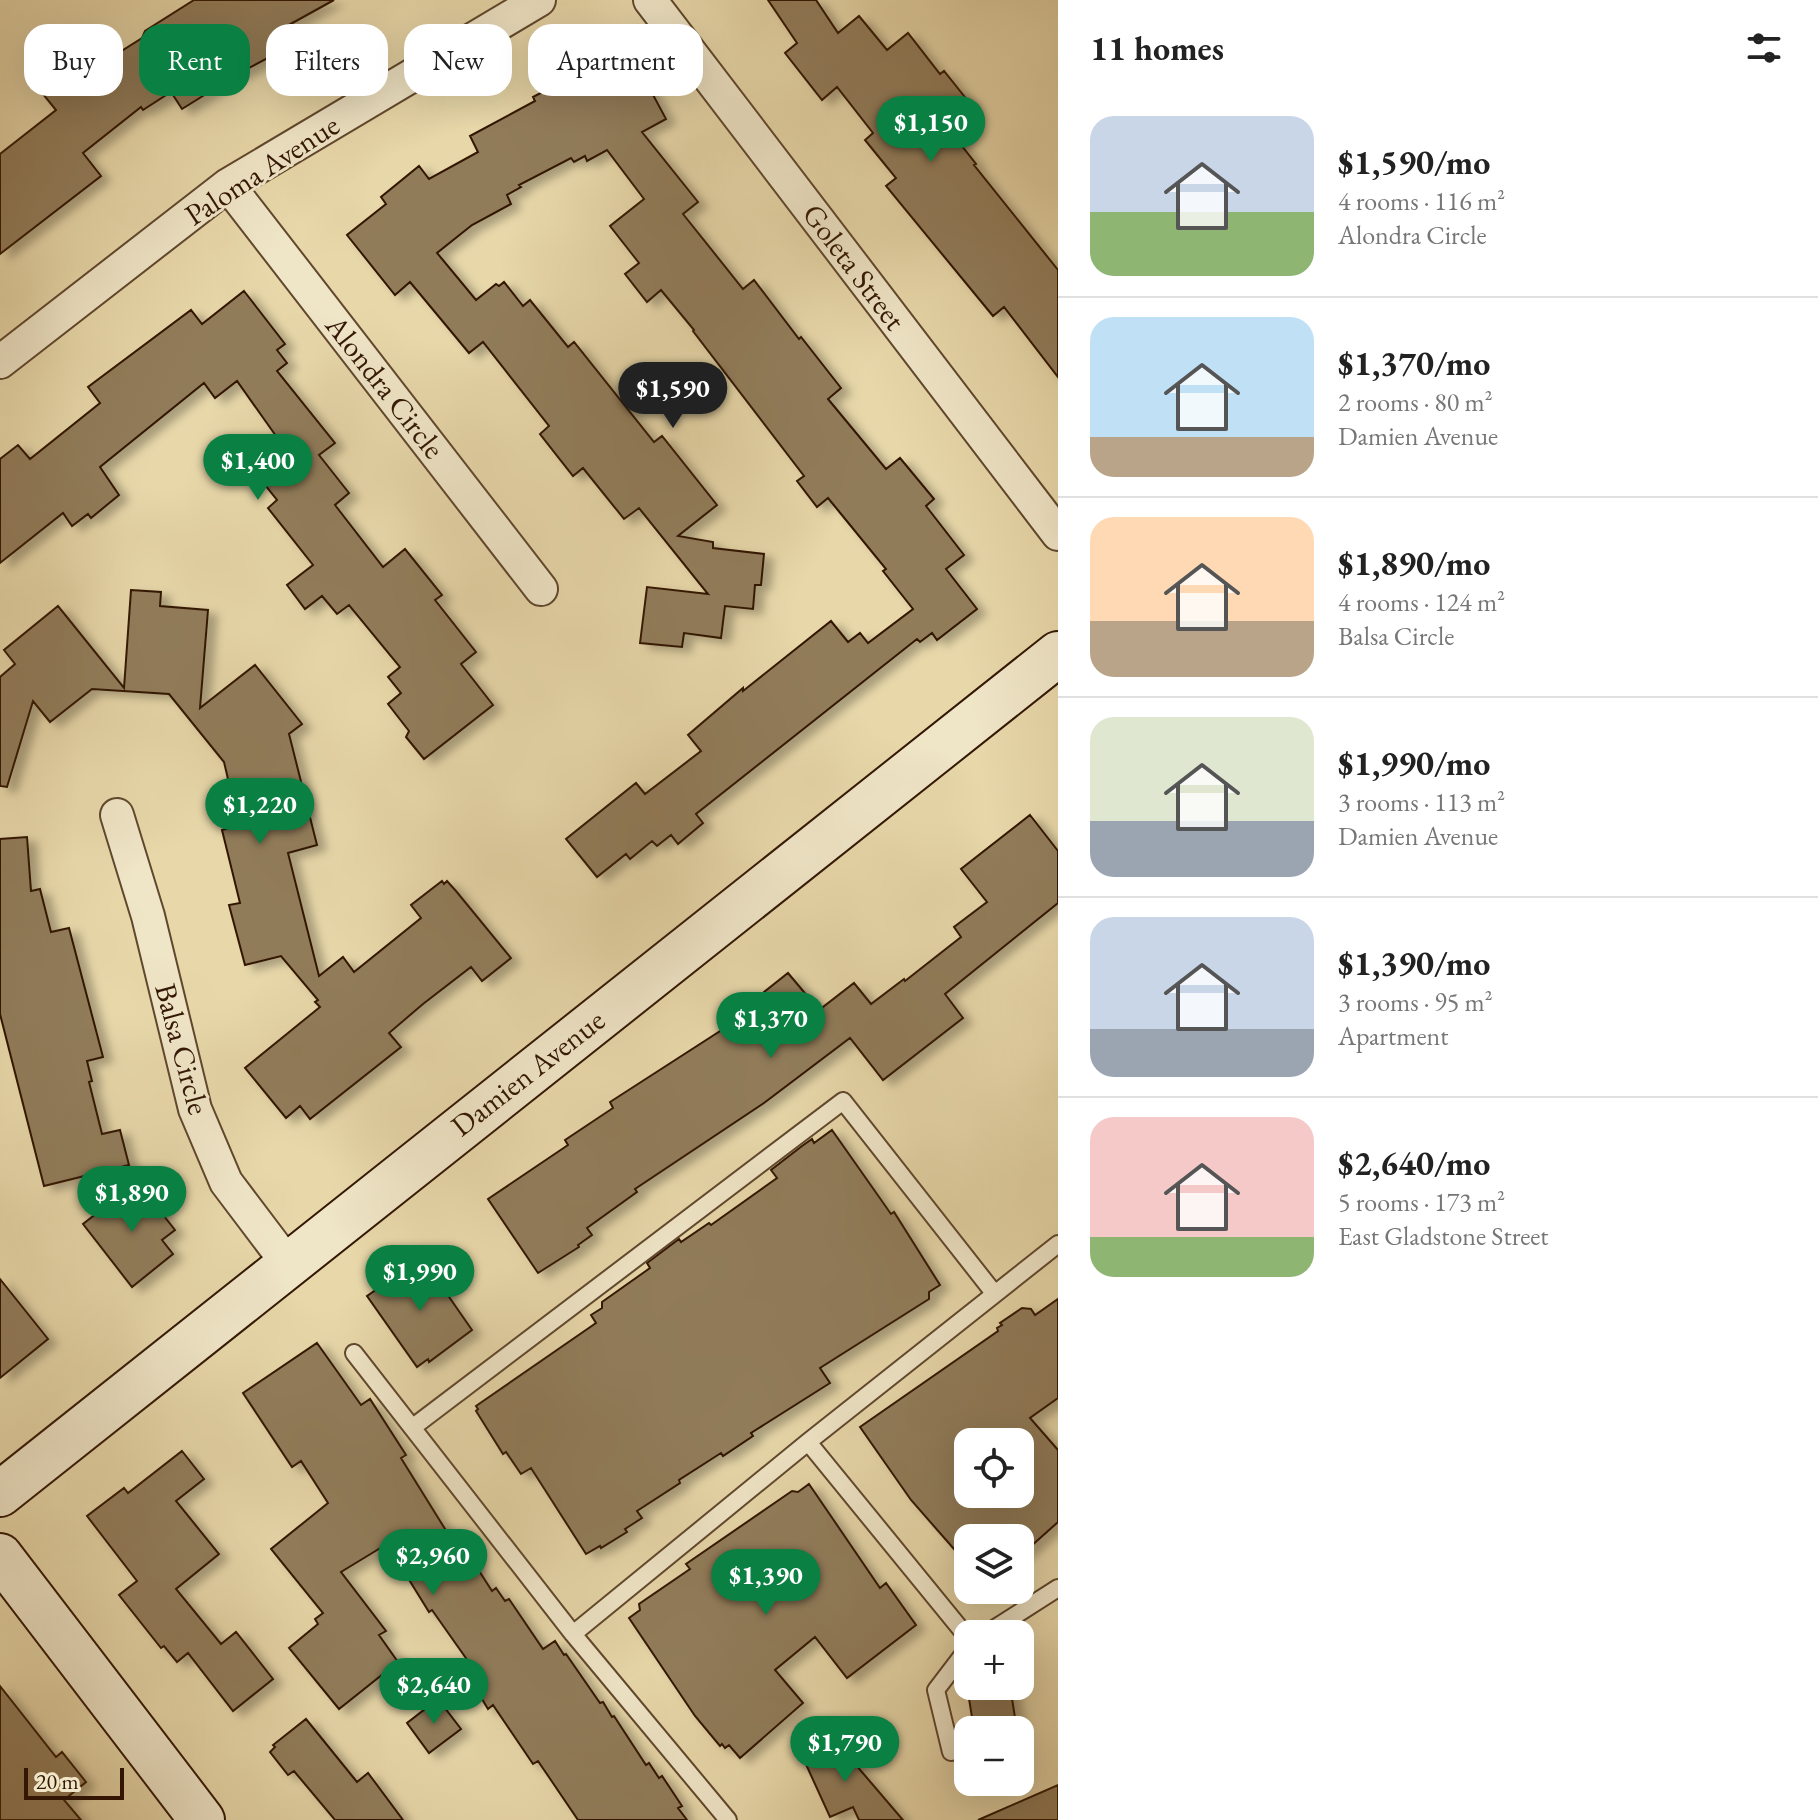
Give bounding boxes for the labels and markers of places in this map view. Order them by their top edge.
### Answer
pin: $1,150 [866,96,996,164]
pin: $1,590 [608,362,738,430]
pin: $1,400 [193,434,323,502]
pin: $1,220 [195,778,325,846]
pin: $1,370 [706,992,836,1060]
pin: $1,890 [67,1166,197,1234]
pin: $1,990 [355,1245,485,1313]
pin: $2,960 [368,1529,498,1597]
pin: $1,390 [701,1549,831,1617]
pin: $2,640 [369,1658,499,1726]
pin: $1,790 [780,1716,910,1784]

